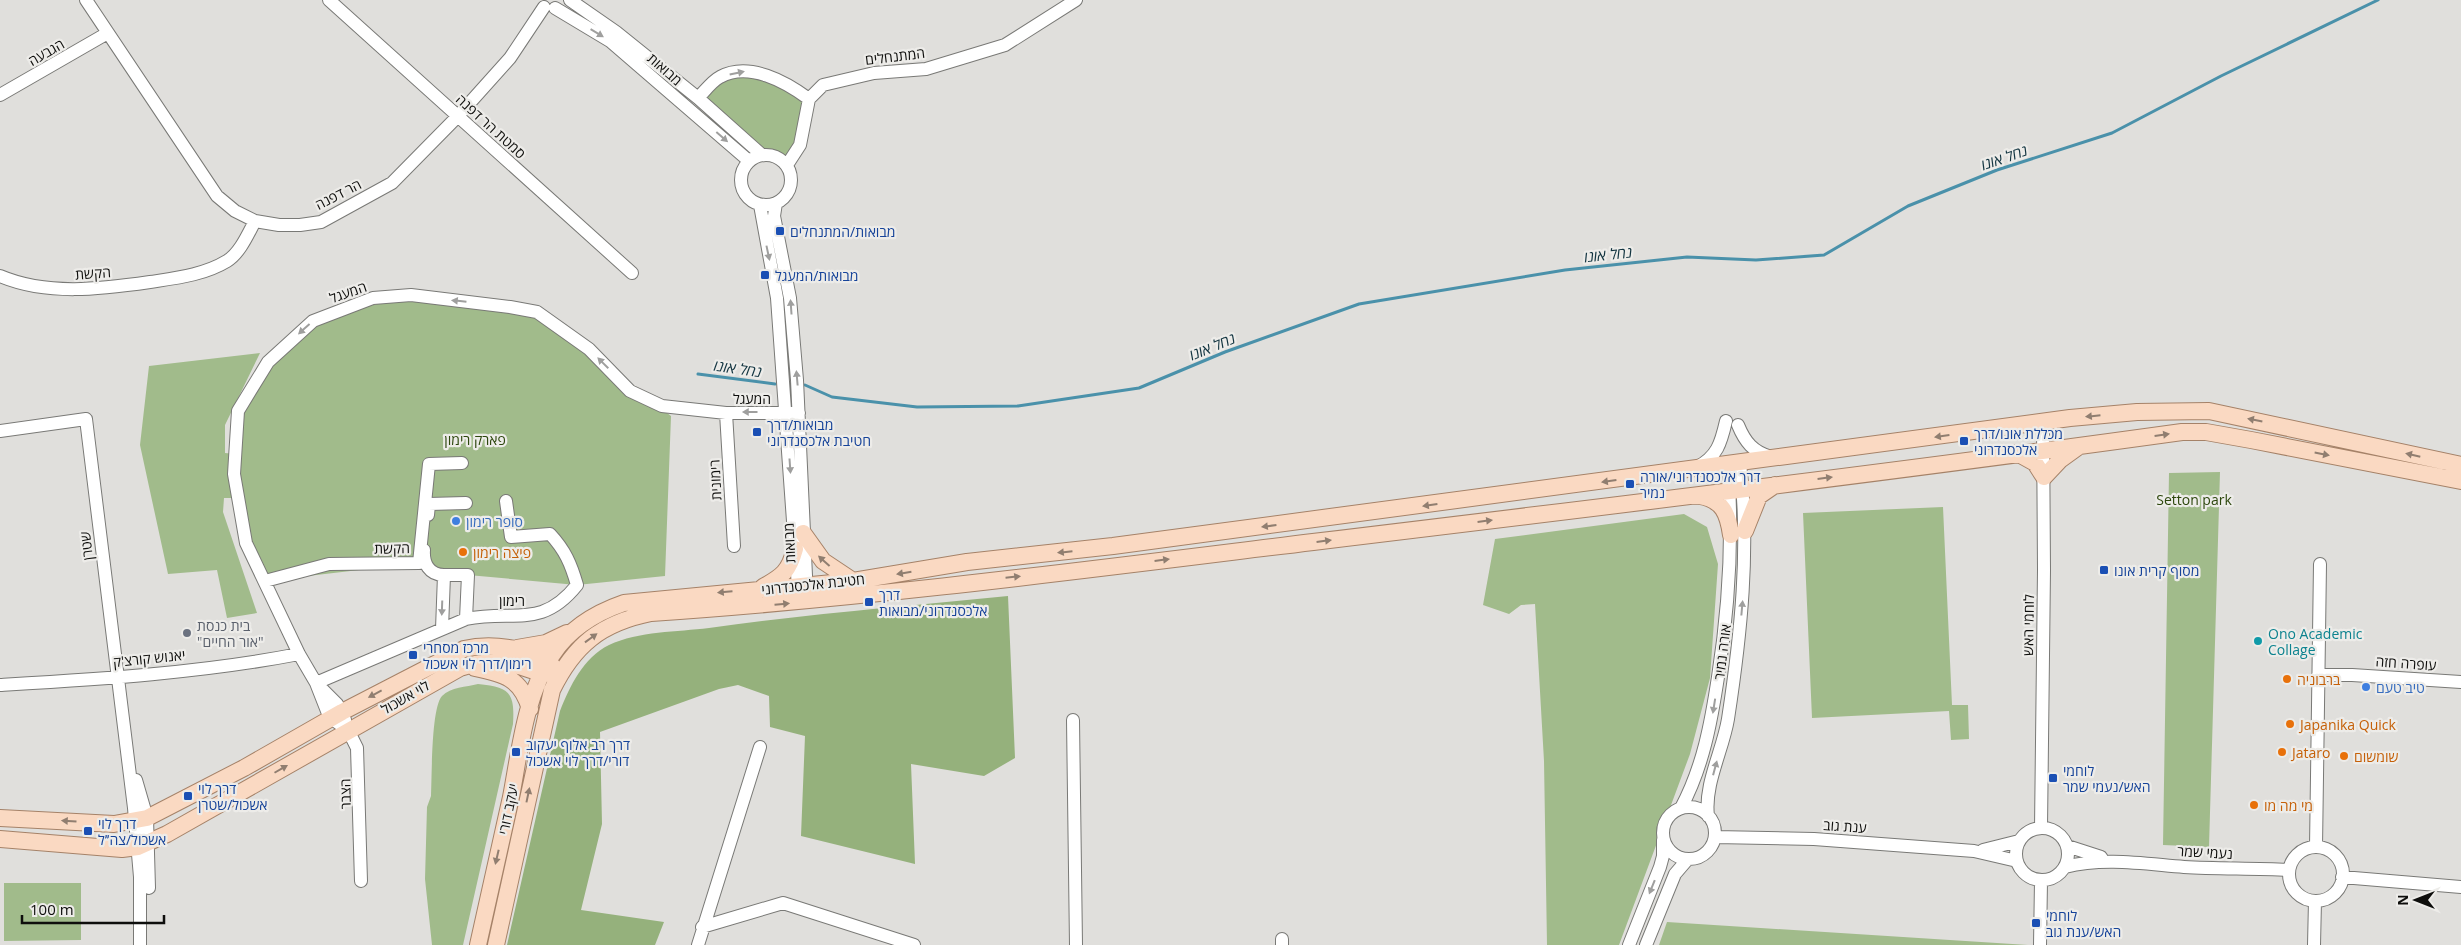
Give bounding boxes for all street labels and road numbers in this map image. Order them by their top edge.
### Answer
street label: הגבעה [24,34,68,70]
street label: המתנחלים [864,43,926,69]
street label: מבואות [644,49,686,89]
street label: סמטת הר דפנה [452,90,530,162]
street label: הר דפנה [312,174,364,214]
street label: הקשת [74,262,112,284]
street label: המעגל [327,277,369,307]
street label: המעגל [733,389,771,408]
street label: רימונית [704,459,726,501]
street label: מבואות [778,522,800,564]
street label: שטרן [75,530,97,562]
street label: הקשת [374,538,410,558]
street label: חטיבת אלכסנדרוני [760,569,866,599]
street label: רימון [499,591,525,610]
street label: לוחמי האש [2018,594,2038,656]
street label: אורה נמיר [1709,623,1735,681]
street label: יאנוש קורצ'ק [112,645,186,671]
street label: עופרה חזה [2375,651,2437,675]
street label: לוי אשכול [377,676,433,718]
street label: הצבר [335,778,355,810]
street label: יעקב דורי [493,782,523,836]
street label: ענת גוב [1823,815,1867,837]
street label: נעמי שמר [2177,841,2233,863]

